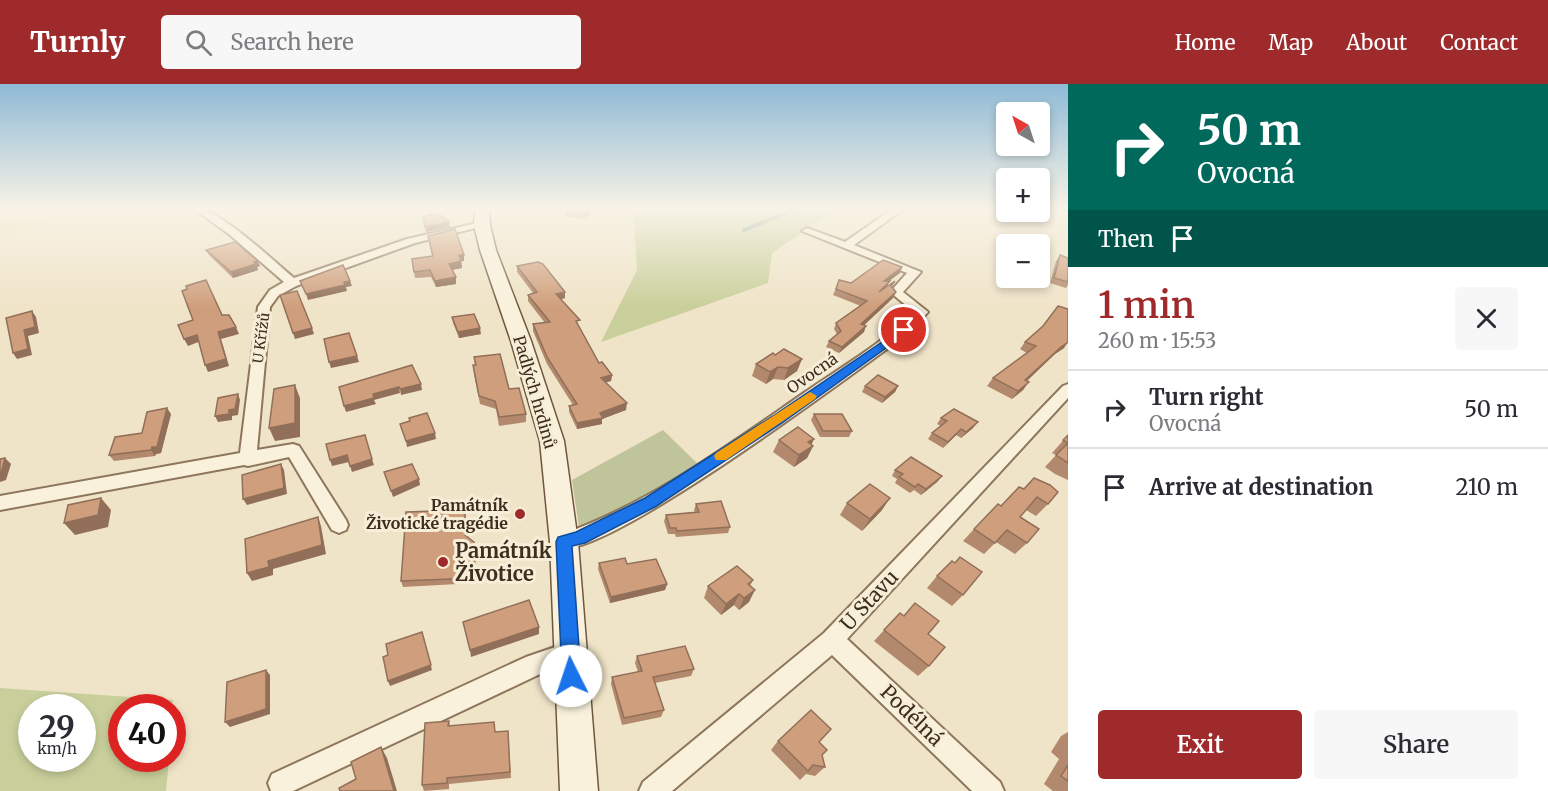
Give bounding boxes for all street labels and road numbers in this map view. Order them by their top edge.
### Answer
street label: U Křížů [249,311,273,365]
street label: Padlých hrdinů [509,333,561,451]
street label: Ovocná [783,348,842,398]
street label: U Stavu [835,564,903,636]
street label: Podélná [875,679,949,751]

